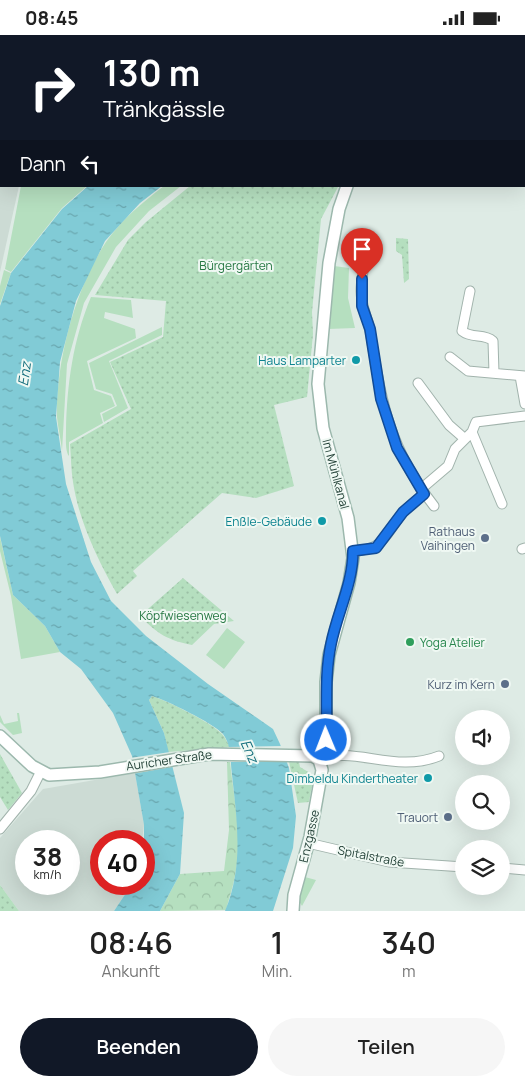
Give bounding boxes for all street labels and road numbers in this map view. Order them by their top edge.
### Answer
street label: Im Mühlkanal [319,437,353,511]
street label: Auricher Straße [125,746,213,774]
street label: Enzgasse [295,808,323,864]
street label: Spitalstraße [336,841,406,871]

